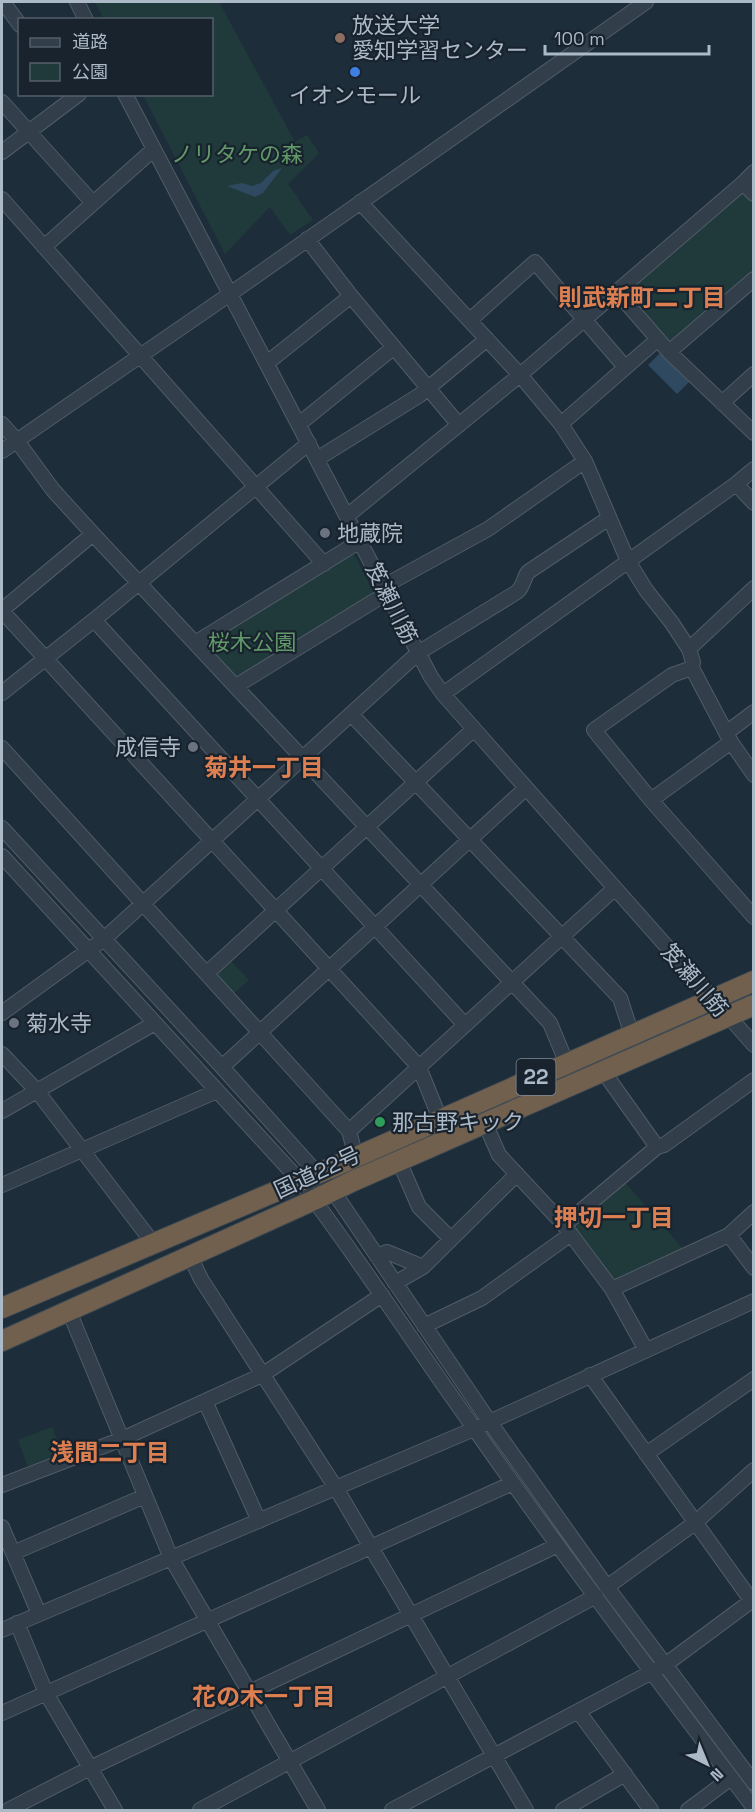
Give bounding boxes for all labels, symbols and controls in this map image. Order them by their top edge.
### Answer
place label: 放送大学 愛知学習センター [352,11,528,64]
legend [18,18,213,96]
scale bar [545,18,708,56]
text: 100 m [554,27,605,50]
text: 道路 [72,30,108,53]
marker: 放送大学 愛知学習センター [333,31,347,45]
text: 公園 [72,60,108,83]
marker: イオンモール [348,65,362,79]
place label: イオンモール [289,81,421,109]
park label: ノリタケの森 [171,140,303,168]
district label: 則武新町二丁目 [558,282,726,313]
place label: 地蔵院 [337,519,403,547]
marker: 地蔵院 [318,526,332,540]
street label: 笈瀬川筋 [360,557,424,649]
park label: 桜木公園 [208,628,296,656]
place label: 成信寺 [115,733,181,761]
marker: 成信寺 [186,740,200,754]
district label: 菊井一丁目 [204,752,324,783]
street label: 笈瀬川筋 [656,938,734,1022]
place label: 菊水寺 [26,1009,92,1037]
marker: 菊水寺 [7,1016,21,1030]
road number: 22 [516,1059,556,1095]
place label: 那古野キック [392,1108,524,1136]
marker: 那古野キック [373,1115,387,1129]
street label: 国道22号 [269,1140,365,1204]
district label: 押切一丁目 [554,1202,674,1233]
district label: 浅間二丁目 [50,1437,170,1468]
district label: 花の木一丁目 [192,1681,336,1712]
north arrow [677,1734,737,1794]
text: N [706,1763,728,1786]

